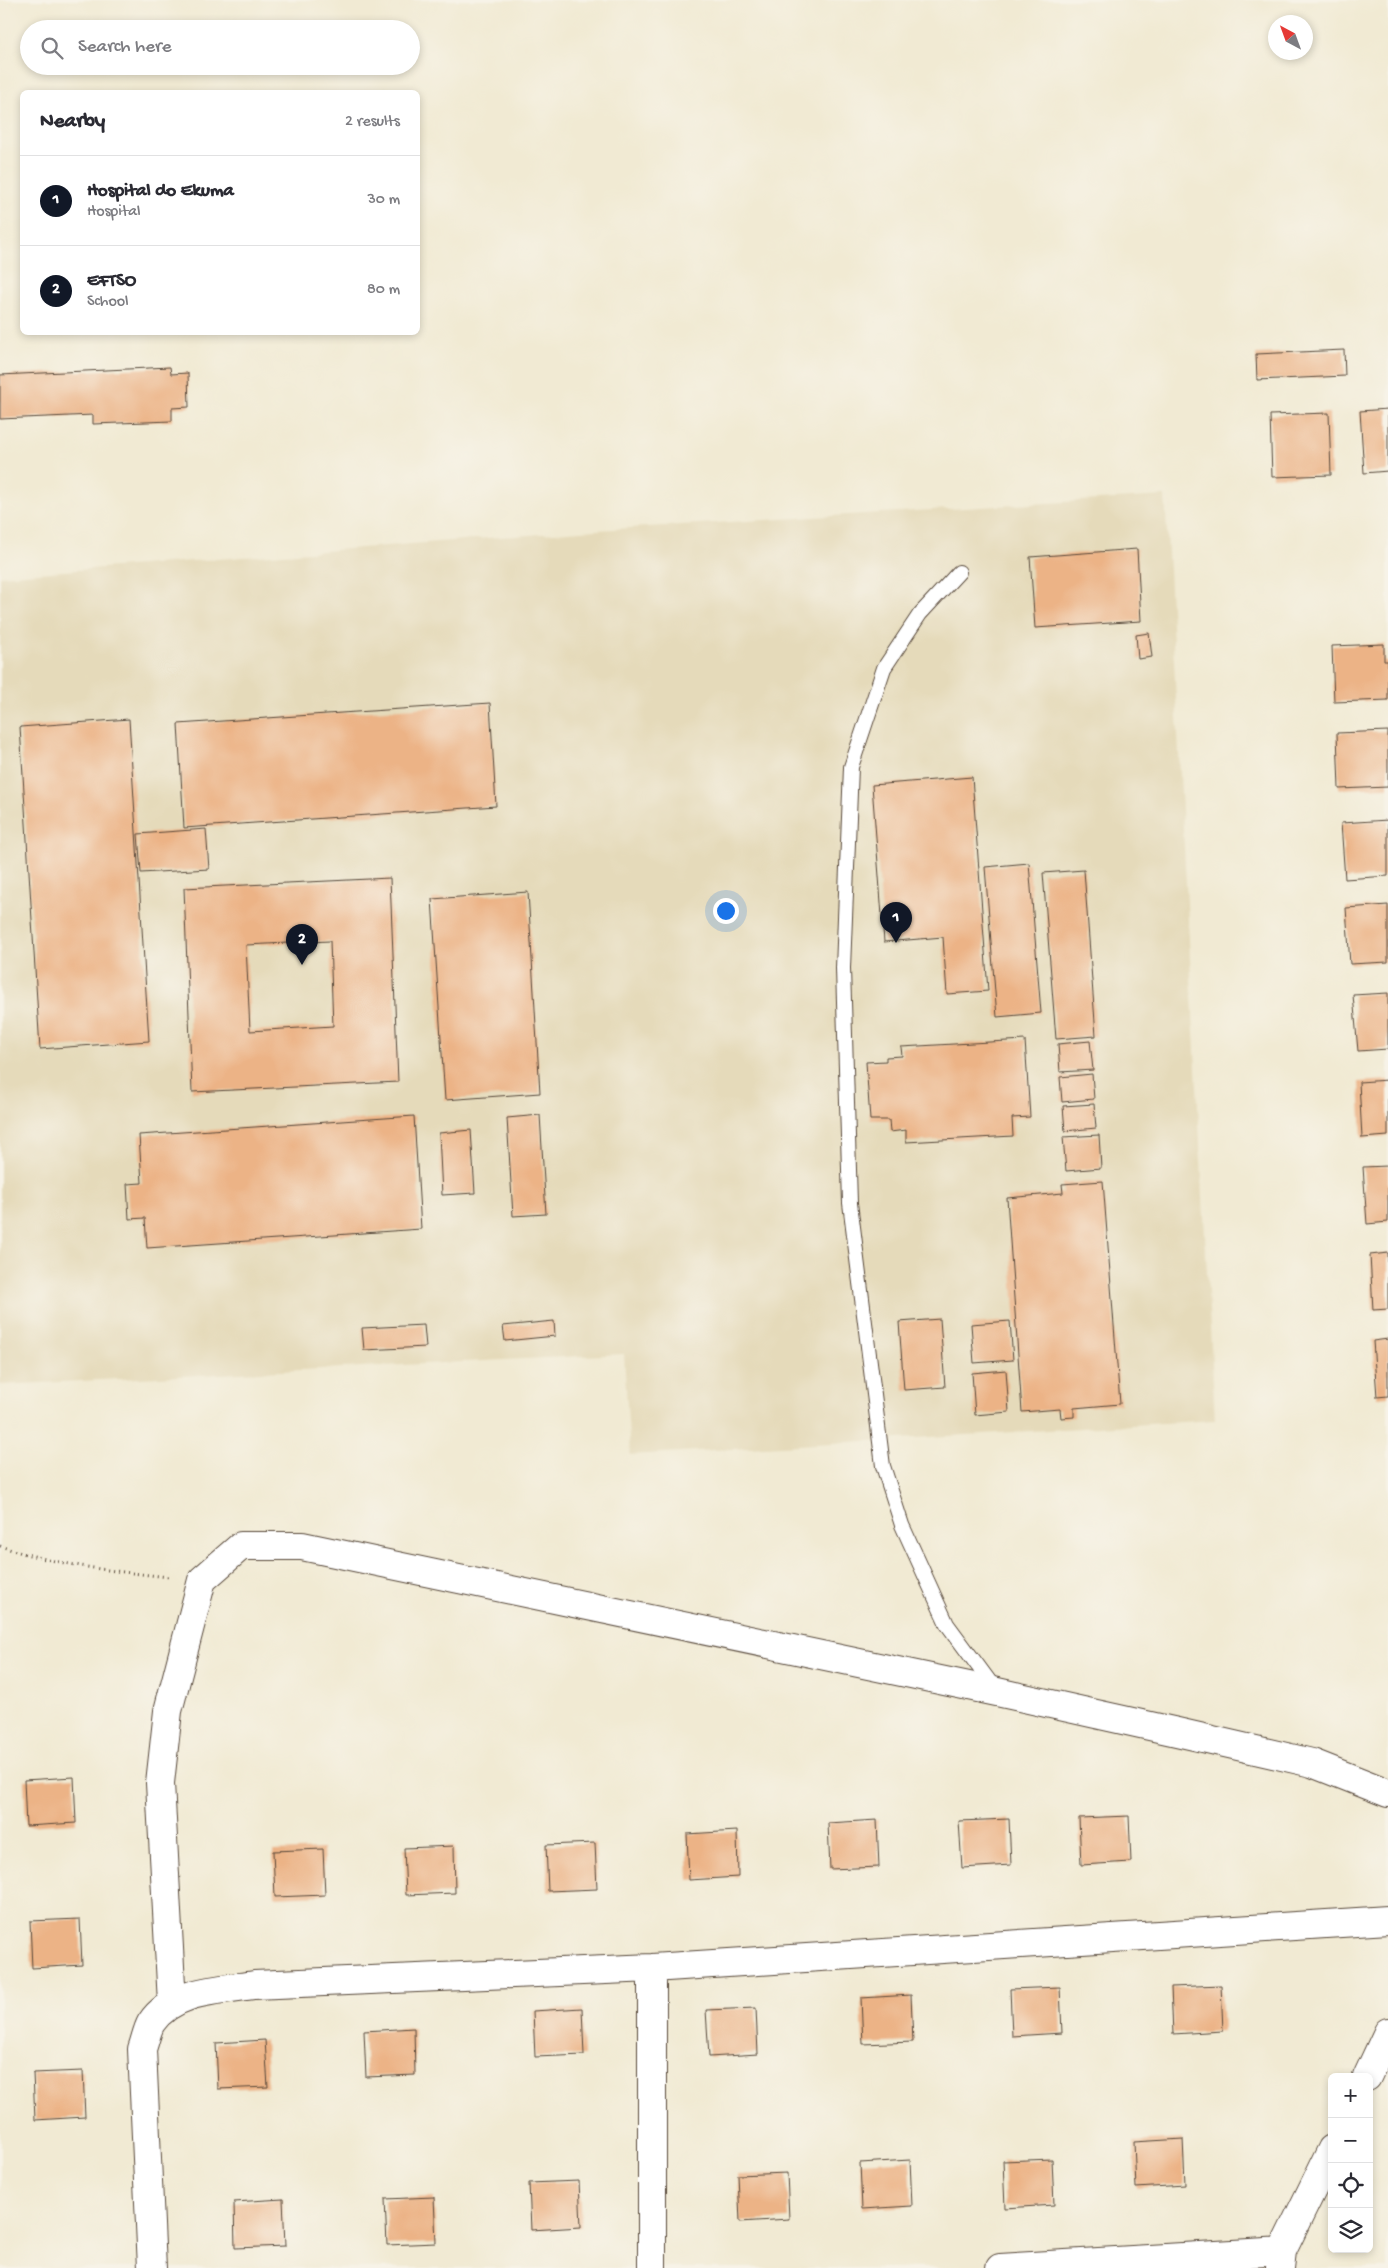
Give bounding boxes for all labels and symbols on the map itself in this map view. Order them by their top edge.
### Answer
north arrow [1268,15,1313,60]
your location [713,898,739,924]
pin: 1 [880,902,912,943]
pin: 2 [286,924,318,965]

